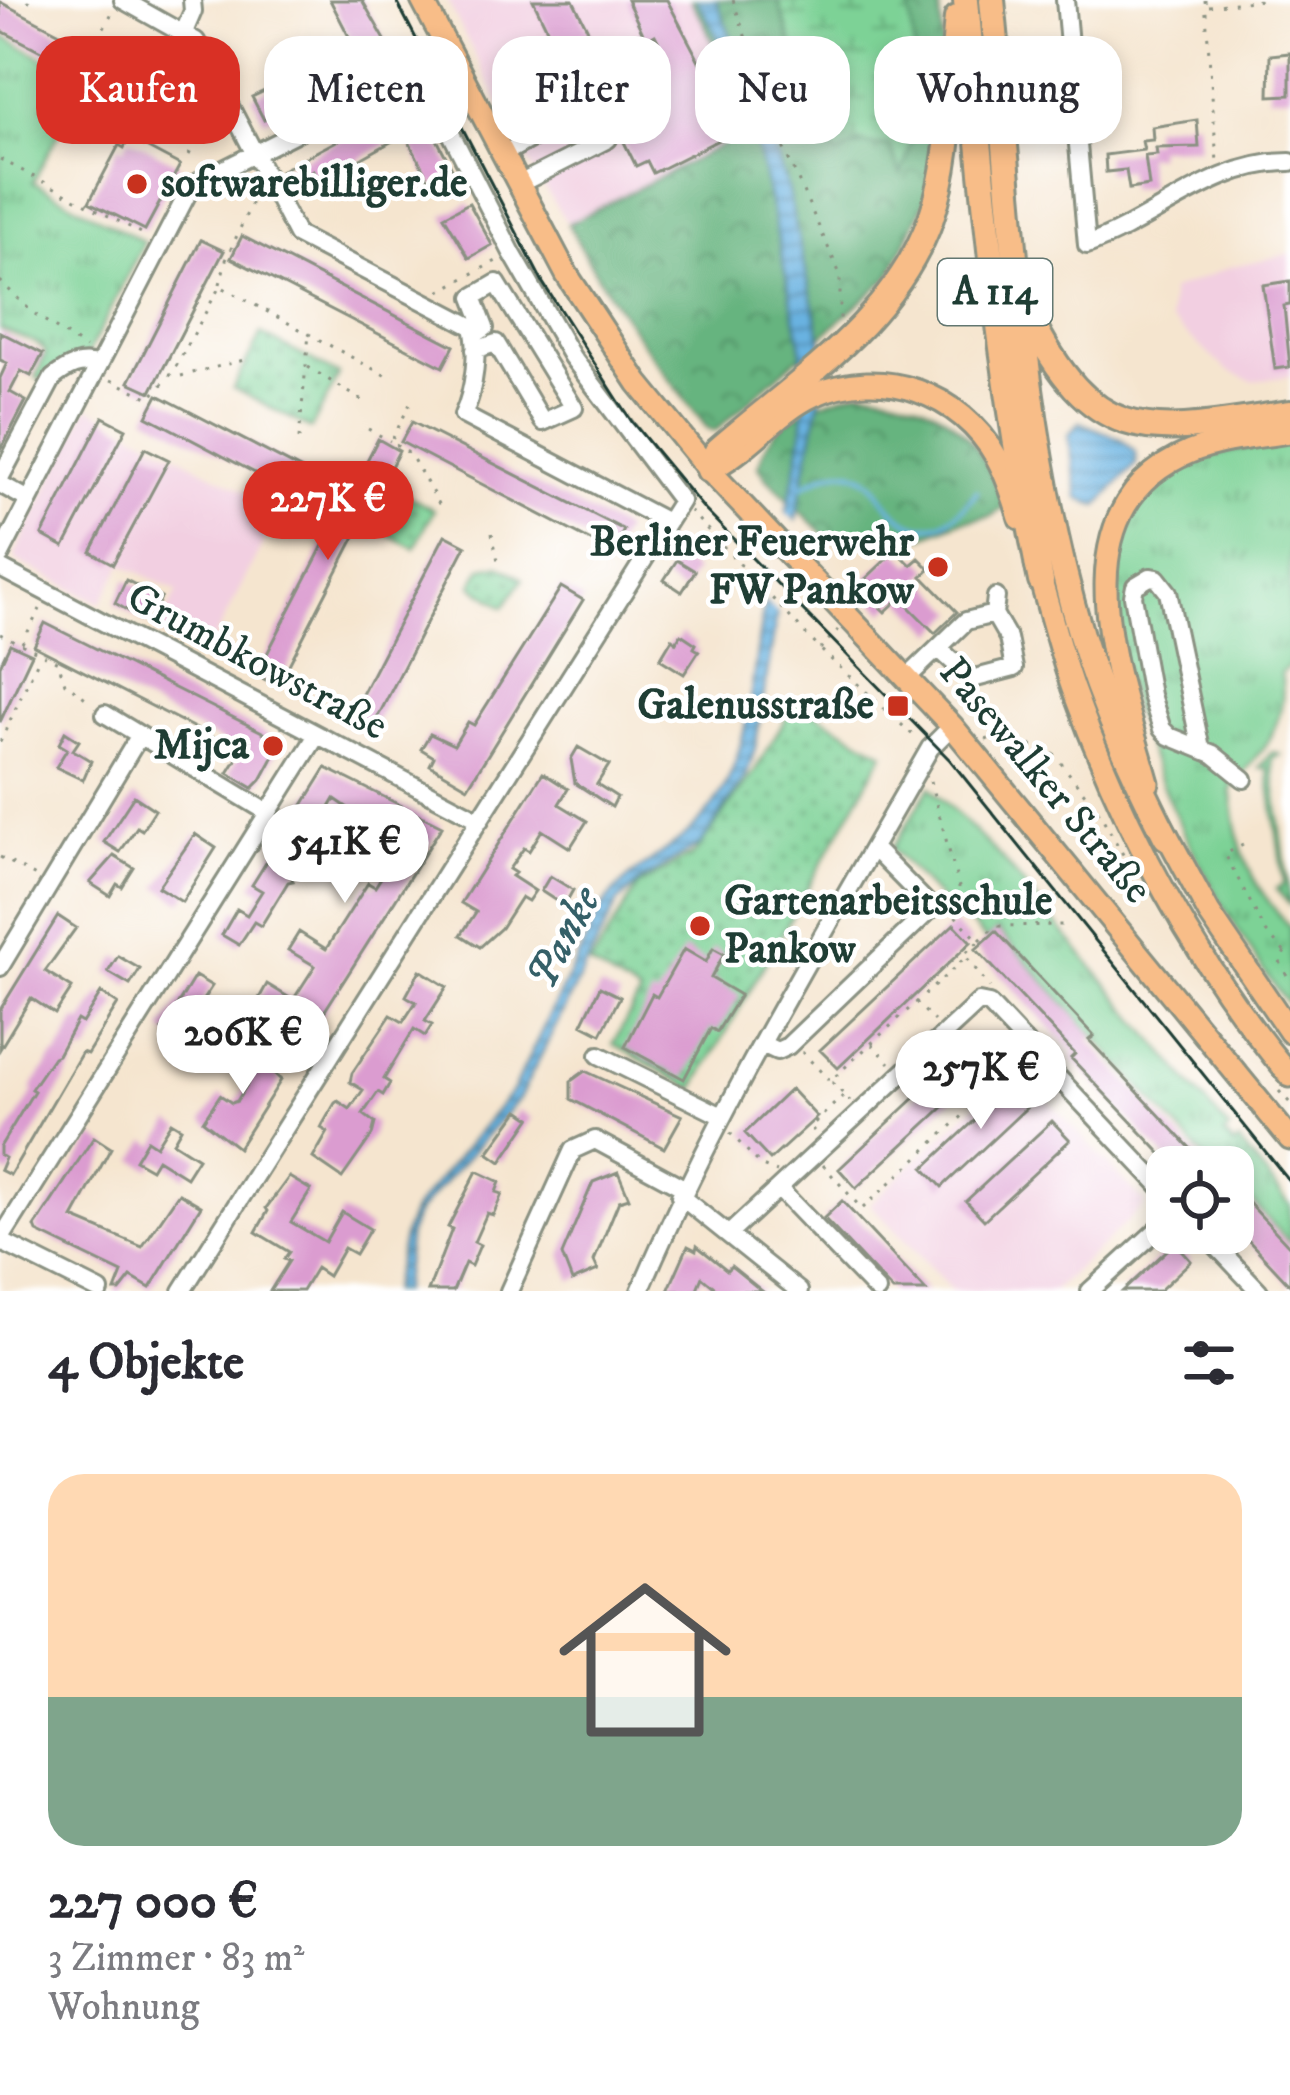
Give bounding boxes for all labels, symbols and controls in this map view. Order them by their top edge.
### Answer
chip: Kaufen [36,36,240,144]
chip: Mieten [264,36,468,144]
chip: Filter [492,36,671,144]
chip: Neu [695,36,850,144]
chip: Wohnung [874,36,1122,144]
place label: softwarebilliger.de [161,158,468,210]
marker: softwarebilliger.de [124,171,150,197]
road number: A 114 [938,259,1052,325]
pin: 227K € [230,461,426,563]
text: 227K € [270,475,386,524]
place label: Berliner Feuerwehr FW Pankow [590,517,915,617]
marker: Berliner Feuerwehr FW Pankow [925,554,951,580]
street label: Grumbkowstraße [118,572,396,752]
street label: Pasewalker Straße [927,647,1163,915]
place label: Galenusstraße [637,680,874,732]
marker: Galenusstraße [885,693,911,719]
place label: Mijca [154,720,250,772]
marker: Mijca [260,733,286,759]
pin: 541K € [247,804,443,906]
text: 541K € [289,818,401,867]
water label: Panke [514,876,615,999]
place label: Gartenarbeitsschule Pankow [724,876,1052,976]
marker: Gartenarbeitsschule Pankow [687,913,713,939]
pin: 206K € [145,995,341,1097]
text: 206K € [183,1009,303,1058]
pin: 257K € [883,1030,1079,1132]
text: 257K € [922,1044,1040,1093]
map controls [1146,1146,1254,1254]
button: locate [1146,1146,1254,1254]
icon: filters [1176,1330,1242,1396]
text: 4 Objekte [48,1331,244,1395]
icon: home [537,1552,753,1768]
text: 227 000 € [48,1870,258,1934]
text: 3 Zimmer · 83 m² [48,1934,304,1983]
text: Wohnung [48,1983,199,2032]

